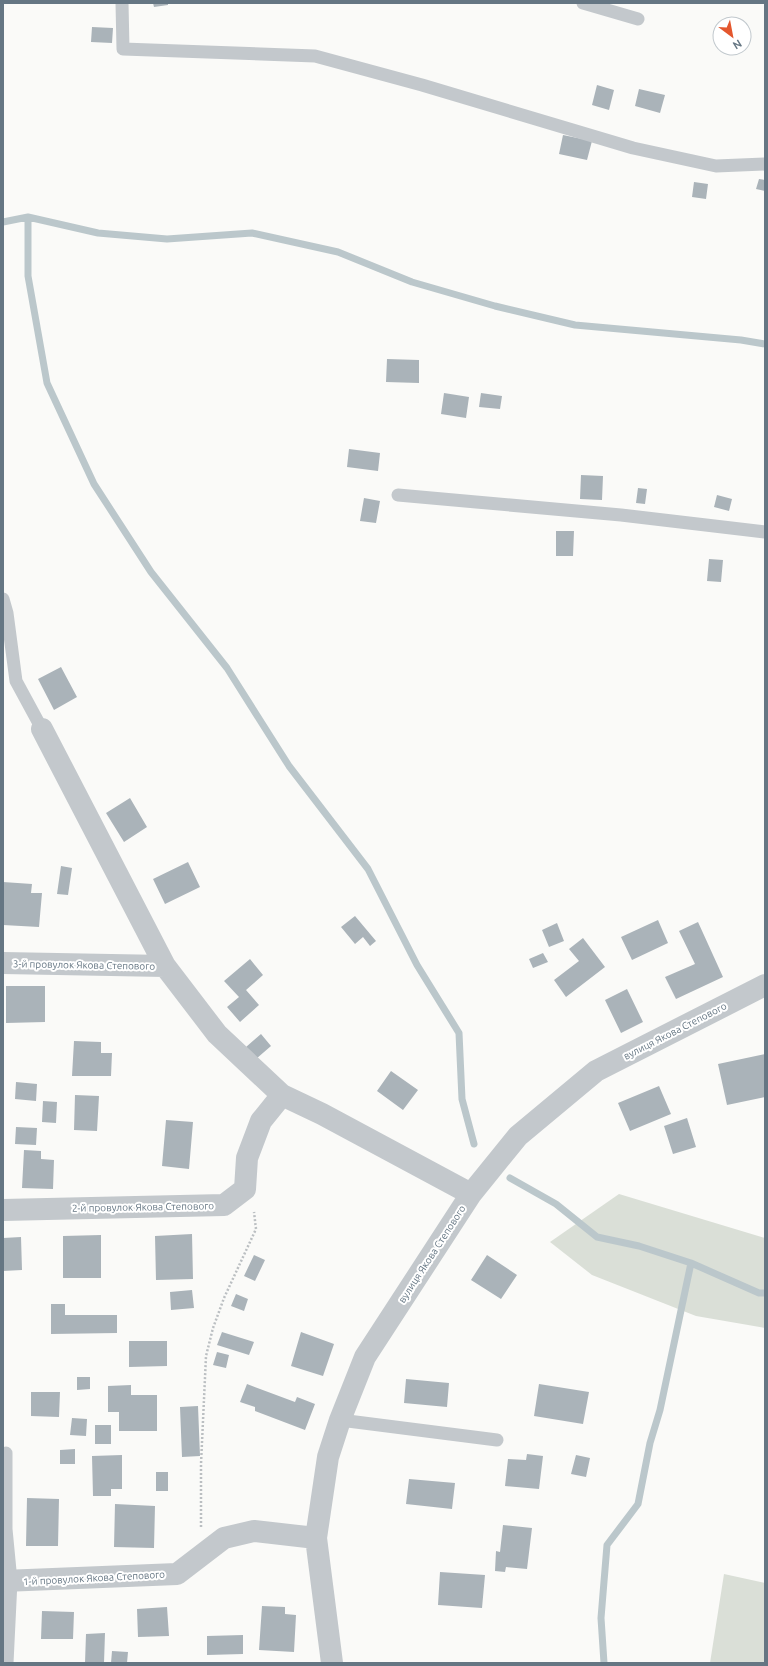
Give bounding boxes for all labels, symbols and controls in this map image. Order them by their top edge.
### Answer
north arrow [712,16,752,56]
text: N [731,37,744,52]
street label: 3-й провулок Якова Степового [13,958,155,972]
street label: вулиця Якова Степового [622,1000,728,1062]
street label: 2-й провулок Якова Степового [72,1200,214,1214]
street label: вулиця Якова Степового [396,1203,468,1305]
street label: 1-й провулок Якова Степового [23,1569,165,1587]

